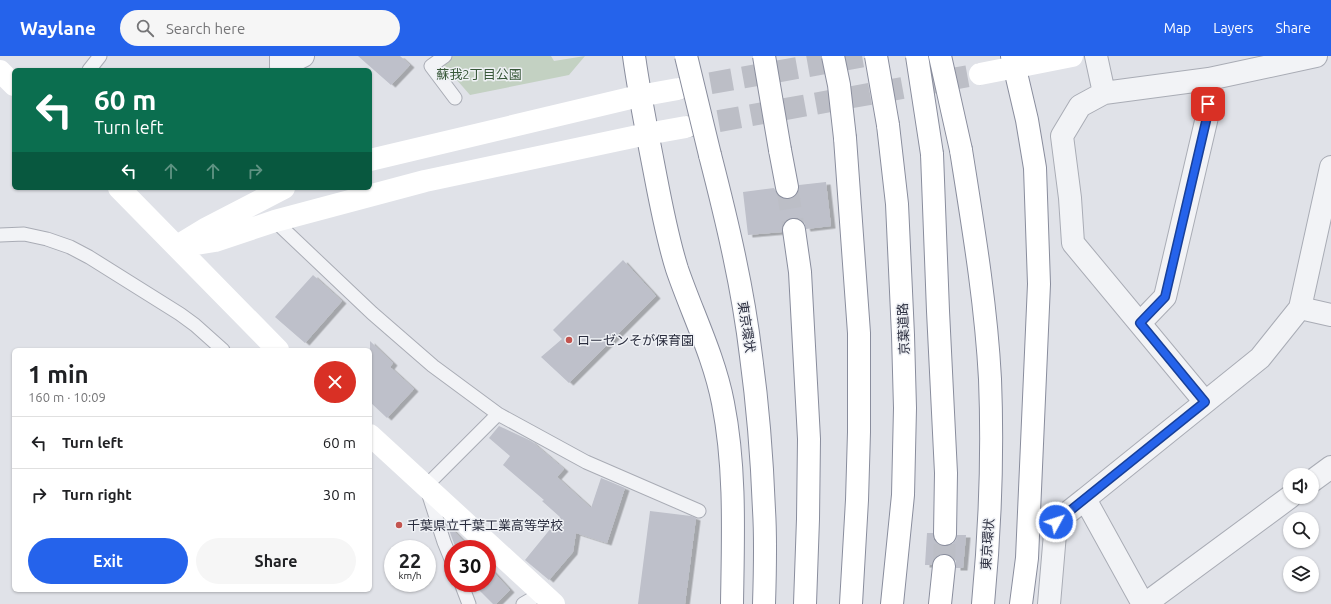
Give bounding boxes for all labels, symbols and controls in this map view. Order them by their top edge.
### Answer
search box [120,10,400,46]
text: Waylane [20,17,96,39]
icon: search [134,17,156,39]
text: Search here [166,20,245,37]
text: Map [1164,20,1191,36]
text: Layers [1213,20,1253,36]
text: Share [1275,20,1311,36]
park label: 蘇我2丁目公園 [436,67,522,81]
icon: left [28,84,80,136]
text: 60 m [94,84,156,115]
pin [1191,87,1225,121]
icon: arrive [1197,93,1219,115]
text: Turn left [94,117,164,137]
icon: left [118,160,140,182]
icon: ahead [160,160,182,182]
icon: ahead [202,160,224,182]
icon: right [244,160,266,182]
street label: 東京環状 [736,300,758,354]
street label: 京葉道路 [895,303,911,355]
place label: ローゼンそが保育園 [577,333,694,347]
marker: ローゼンそが保育園 [564,335,574,345]
text: 1 min [28,361,89,388]
button: close [314,361,356,403]
text: 160 m · 10:09 [28,390,106,404]
icon: left [28,432,50,454]
text: Turn left [62,434,123,451]
text: 60 m [323,434,356,451]
map controls [1283,468,1319,592]
button: sound [1283,468,1319,504]
icon: right [28,484,50,506]
text: Turn right [62,486,132,503]
text: 30 m [323,486,356,503]
position arrow [1035,501,1077,543]
button: search [1283,512,1319,548]
place label: 千葉県立千葉工業高等学校 [407,518,563,532]
street label: 東京環状 [978,518,996,570]
marker: 千葉県立千葉工業高等学校 [394,520,404,530]
button: Exit [28,538,188,584]
button: Share [196,538,356,584]
speed limit sign: 30 [444,540,496,592]
text: 22 [399,549,421,572]
button: layers [1283,556,1319,592]
text: km/h [398,570,422,581]

